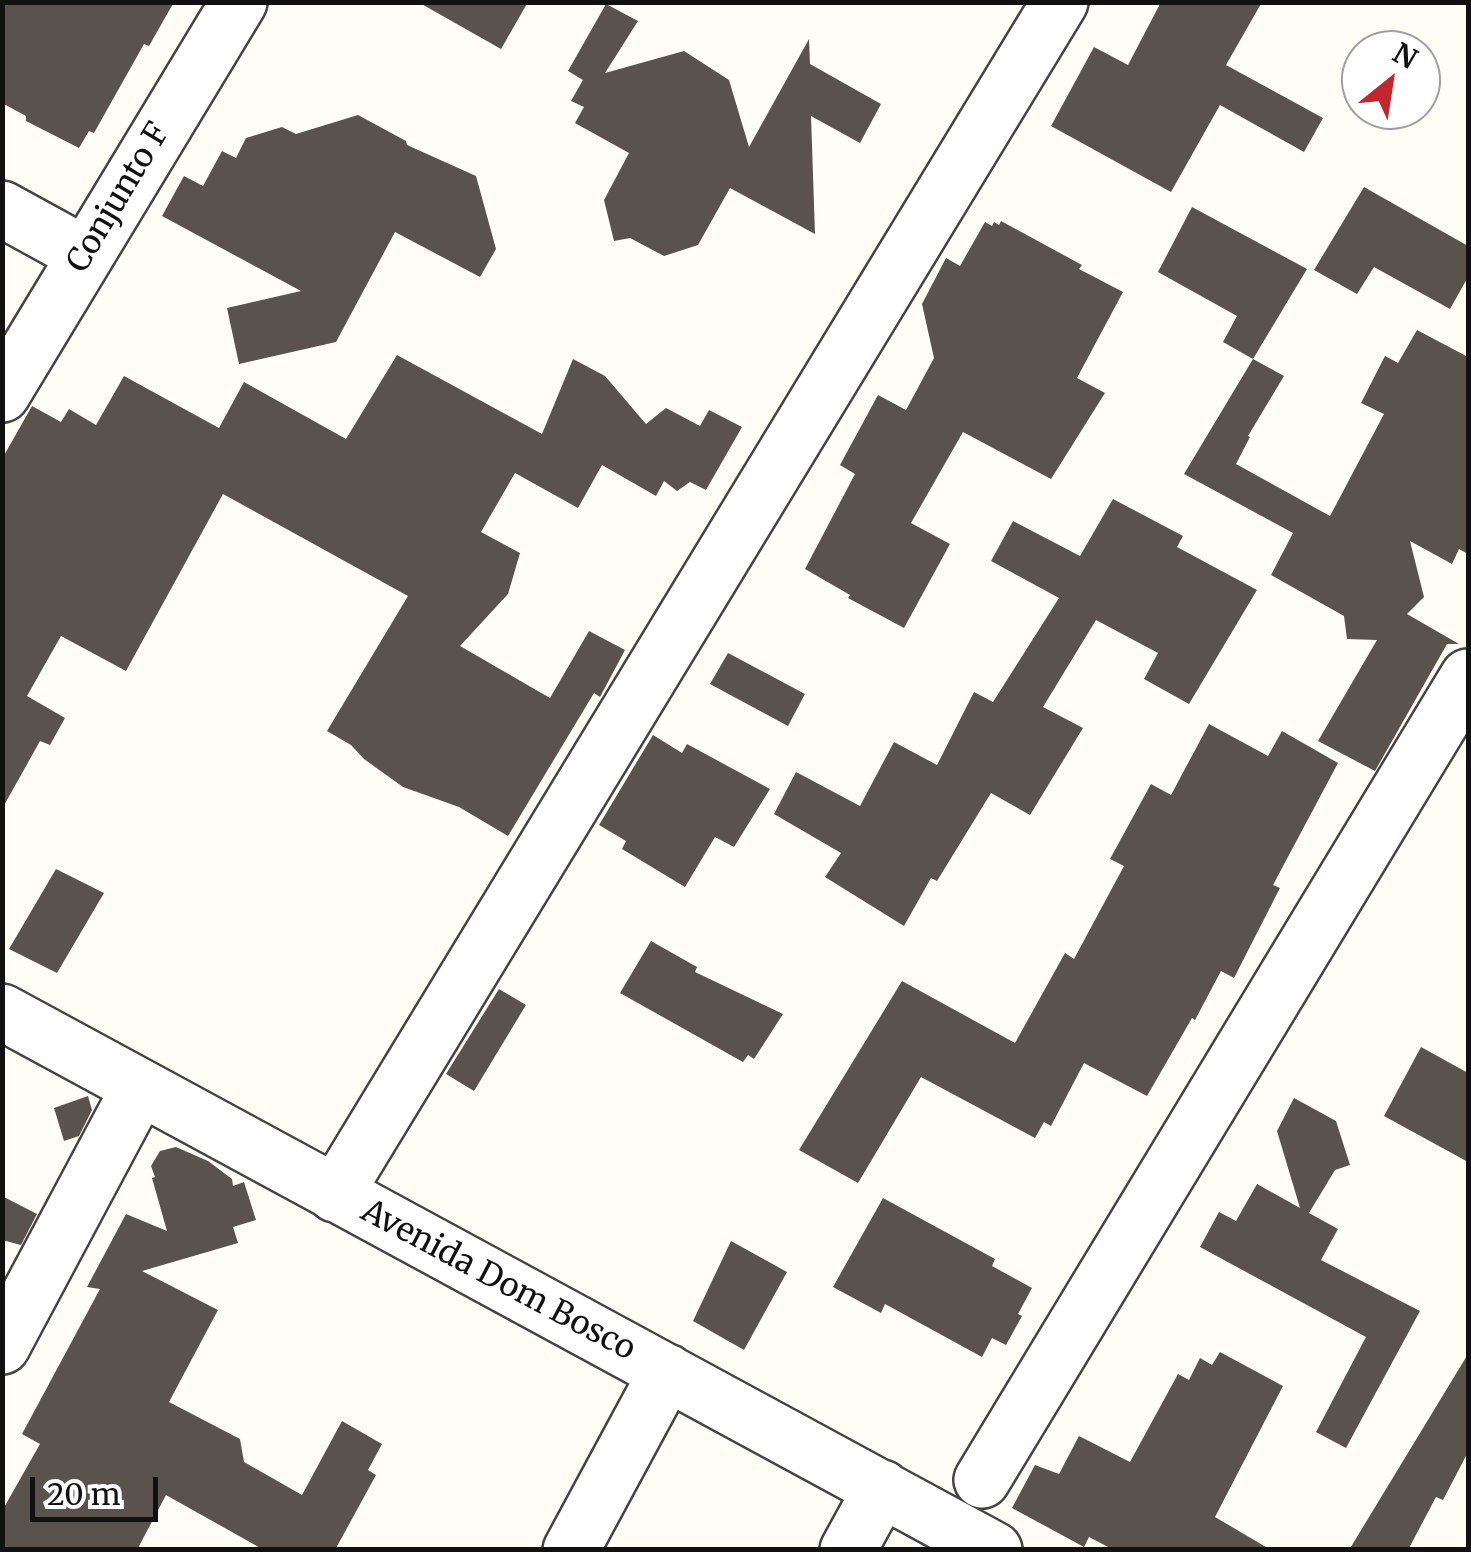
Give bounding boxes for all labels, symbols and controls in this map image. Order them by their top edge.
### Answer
north arrow [1341,30,1441,130]
text: N [1386,35,1424,77]
street label: Conjunto F [59,116,179,280]
street label: Avenida Dom Bosco [354,1193,642,1369]
scale bar [35,1457,162,1519]
text: 20 m [47,1475,120,1513]

